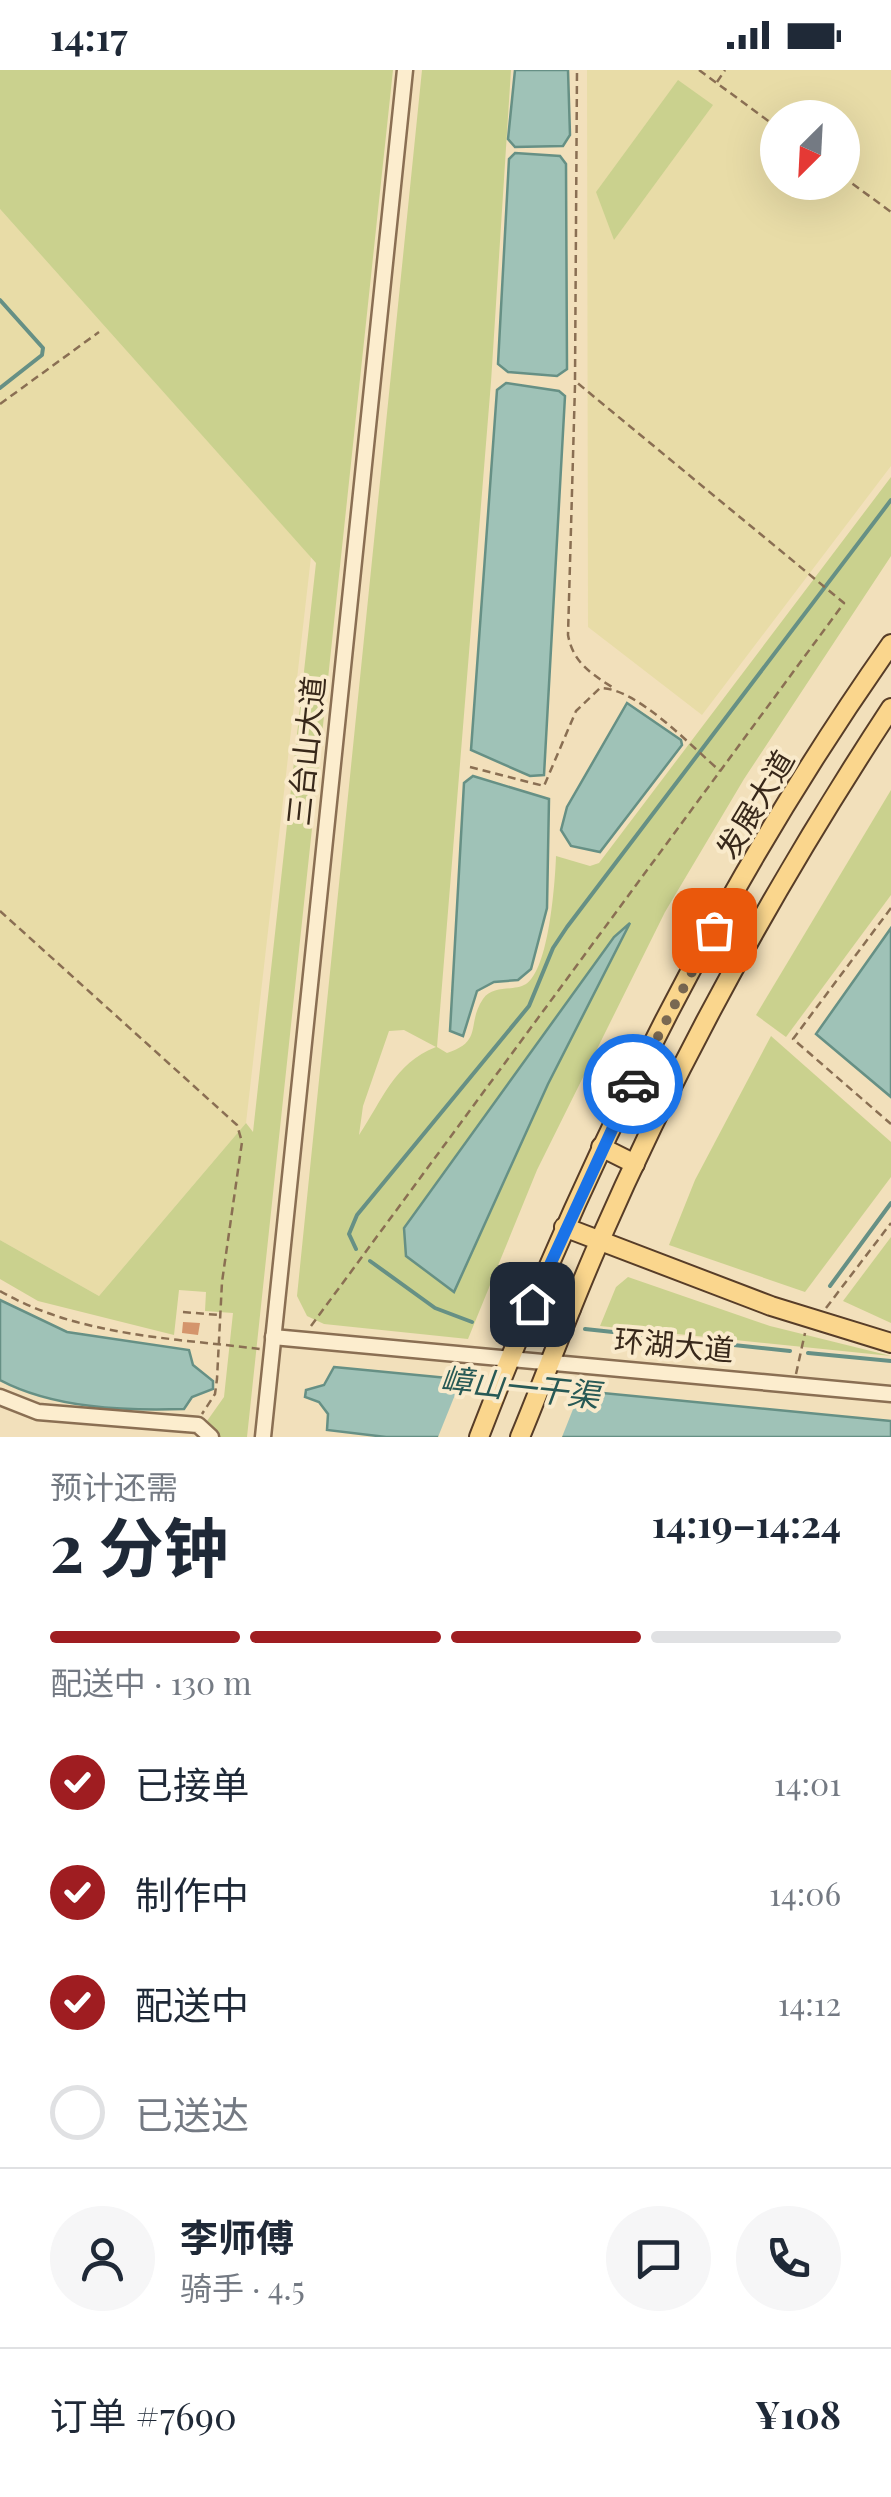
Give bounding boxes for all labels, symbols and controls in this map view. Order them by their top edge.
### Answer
text: 14:17 [50,10,127,61]
north arrow [760,100,860,200]
map controls [760,100,860,200]
street label: 三台山大道 [277,674,333,827]
street label: 发展大道 [706,742,802,866]
pin [672,888,757,973]
icon: bag [687,903,742,958]
courier [583,1034,683,1134]
icon: car [606,1057,661,1112]
pin [490,1262,575,1347]
icon: home [505,1277,560,1332]
street label: 环湖大道 [613,1319,736,1369]
water label: 嶂山一干渠 [438,1356,606,1416]
text: 预计还需 [50,1464,178,1507]
text: 14:19–14:24 [652,1497,841,1548]
text: 2 分钟 [50,1502,228,1588]
text: 配送中 · 130 m [50,1660,252,1703]
icon: check [50,1755,105,1810]
text: 已接单 [135,1758,249,1809]
text: 14:01 [774,1761,841,1804]
icon: check [50,1865,105,1920]
text: 制作中 [135,1868,249,1919]
text: 14:06 [769,1871,841,1914]
icon: check [50,1975,105,2030]
text: 配送中 [135,1978,249,2029]
text: 14:12 [778,1981,841,2024]
text: 已送达 [135,2088,249,2139]
button: person [50,2206,155,2311]
button: chat [606,2206,711,2311]
button: phone [736,2206,841,2311]
text: 李师傅 [180,2211,294,2262]
text: 骑手 · 4.5 [180,2265,305,2308]
text: ¥108 [755,2388,841,2439]
text: 订单 #7690 [50,2389,237,2440]

